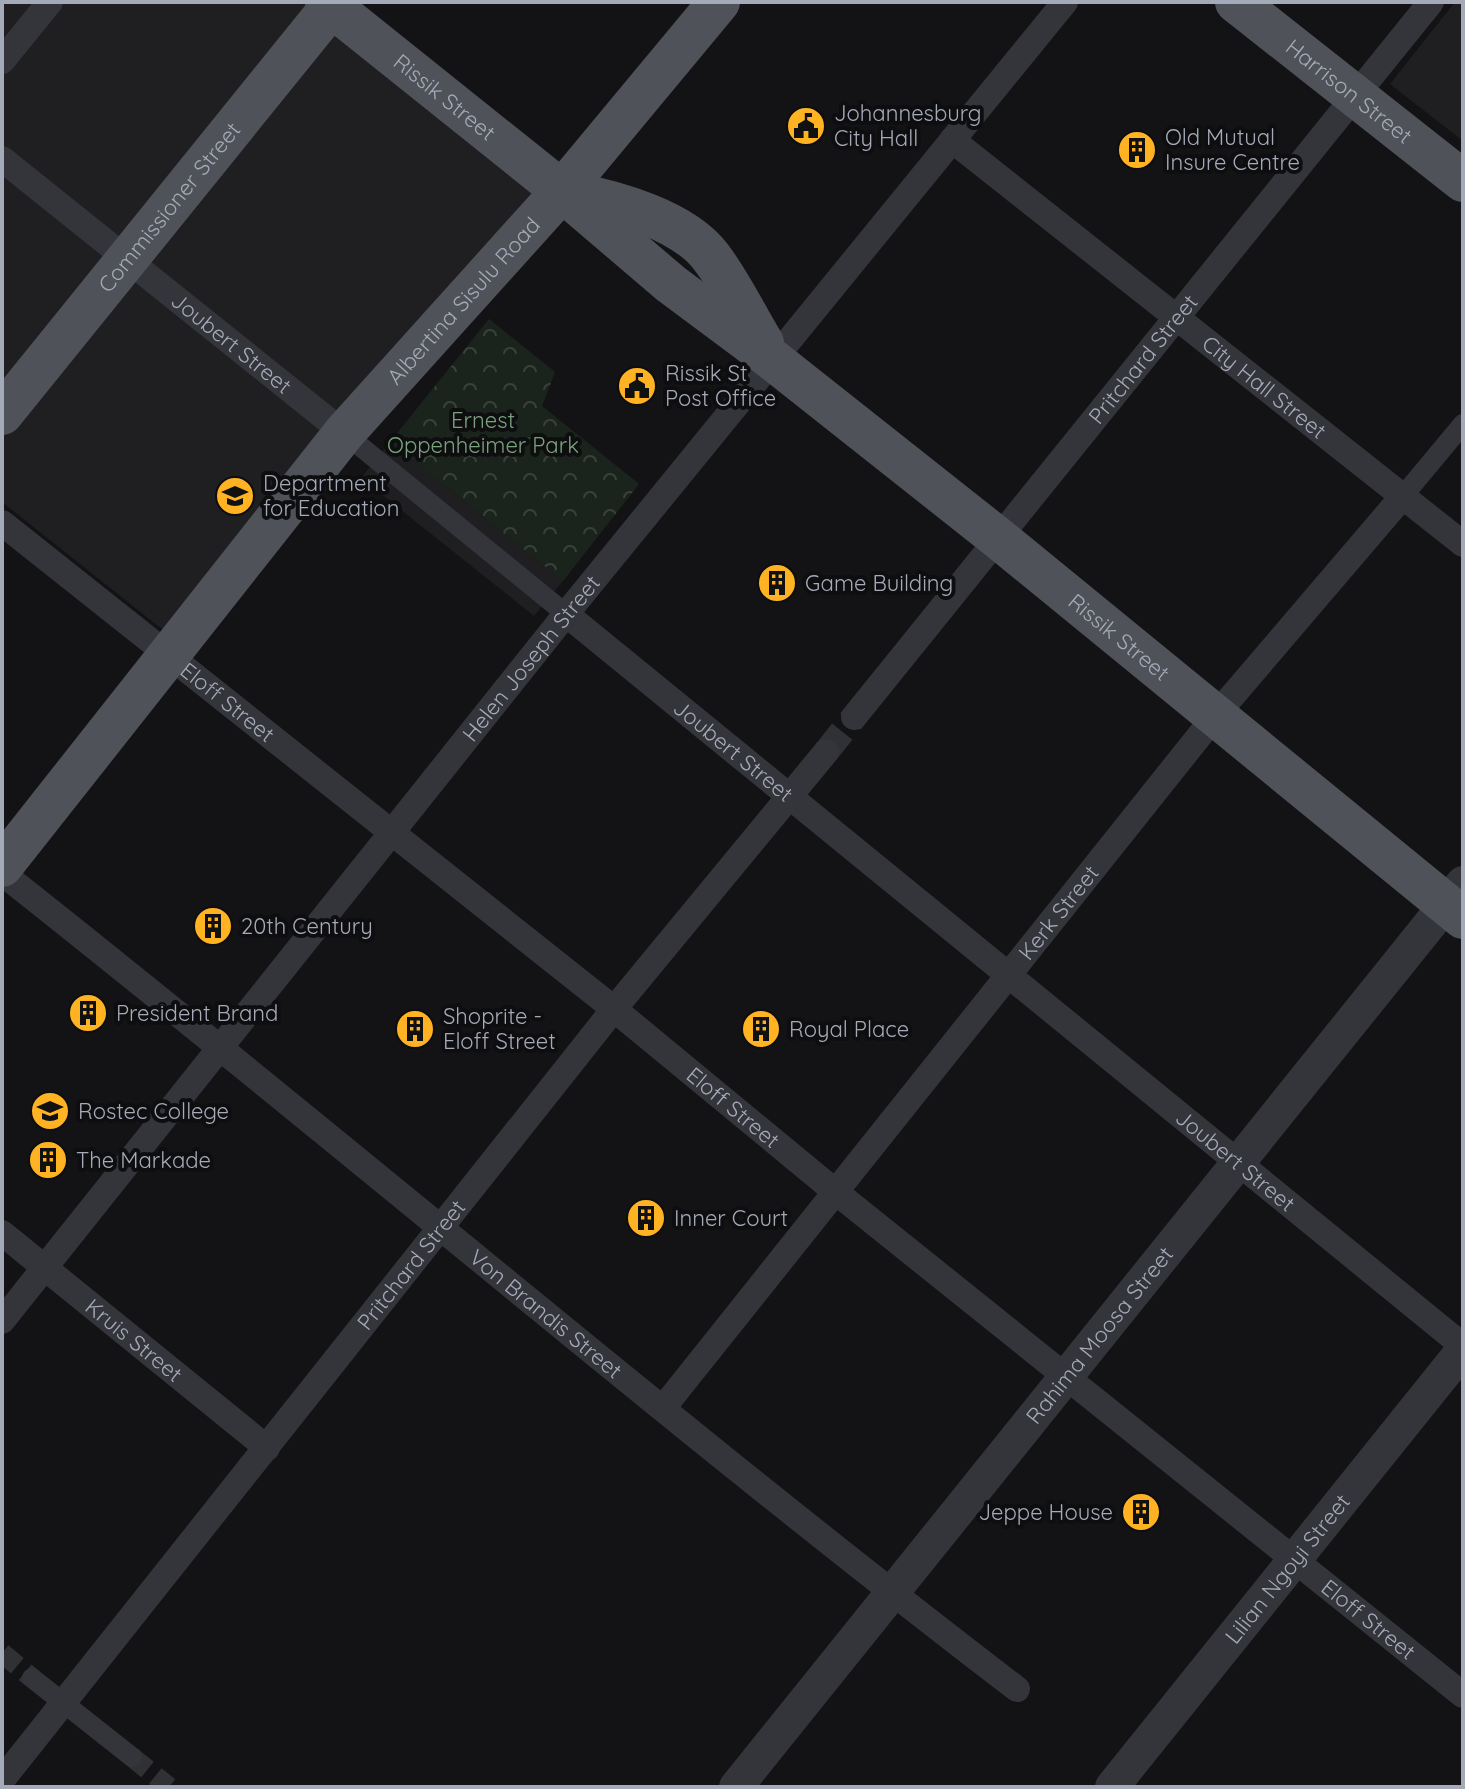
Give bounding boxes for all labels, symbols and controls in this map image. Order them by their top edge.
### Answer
street label: Harrison Street [1280,33,1418,150]
street label: Rissik Street [388,48,501,146]
place label: Johannesburg City Hall [834,99,982,152]
public building icon: Johannesburg City Hall [785,105,827,147]
street label: Commissioner Street [92,116,246,298]
place label: Old Mutual Insure Centre [1165,123,1300,176]
building icon: Old Mutual Insure Centre [1116,129,1158,171]
street label: Albertina Sisulu Road [381,211,546,390]
street label: Joubert Street [166,286,297,400]
street label: Pritchard Street [1082,289,1204,429]
street label: City Hall Street [1196,329,1332,445]
place label: Rissik St Post Office [665,359,776,412]
public building icon: Rissik St Post Office [616,365,658,407]
park label: Ernest Oppenheimer Park [387,406,579,459]
place label: Department for Education [263,469,399,522]
school or university icon: Department for Education [214,475,256,517]
building icon: Game Building [756,562,798,604]
street label: Helen Joseph Street [456,569,606,747]
place label: Game Building [805,569,953,597]
street label: Rissik Street [1063,587,1175,687]
street label: Eloff Street [175,656,280,748]
street label: Joubert Street [668,693,799,808]
street label: Kerk Street [1012,859,1105,965]
building icon: 20th Century [192,905,234,947]
place label: 20th Century [241,912,373,940]
building icon: President Brand [67,992,109,1034]
place label: President Brand [116,999,278,1027]
place label: Shoprite - Eloff Street [443,1002,556,1055]
building icon: Shoprite - Eloff Street [394,1008,436,1050]
building icon: Royal Place [740,1008,782,1050]
place label: Royal Place [789,1015,909,1043]
street label: Eloff Street [681,1061,786,1154]
school or university icon: Rostec College [29,1090,71,1132]
place label: Rostec College [78,1097,229,1125]
street label: Joubert Street [1170,1103,1301,1217]
building icon: The Markade [27,1139,69,1181]
place label: The Markade [76,1146,211,1174]
street label: Pritchard Street [351,1194,471,1335]
building icon: Inner Court [625,1197,667,1239]
place label: Inner Court [674,1204,788,1232]
street label: Rahima Moosa Street [1020,1241,1179,1429]
street label: Von Brandis Street [464,1243,628,1384]
street label: Kruis Street [80,1292,188,1388]
street label: Lilian Ngoyi Street [1219,1488,1356,1649]
building icon: Jeppe House [1120,1491,1162,1533]
place label: Jeppe House [978,1498,1113,1526]
street label: Eloff Street [1316,1573,1421,1665]

